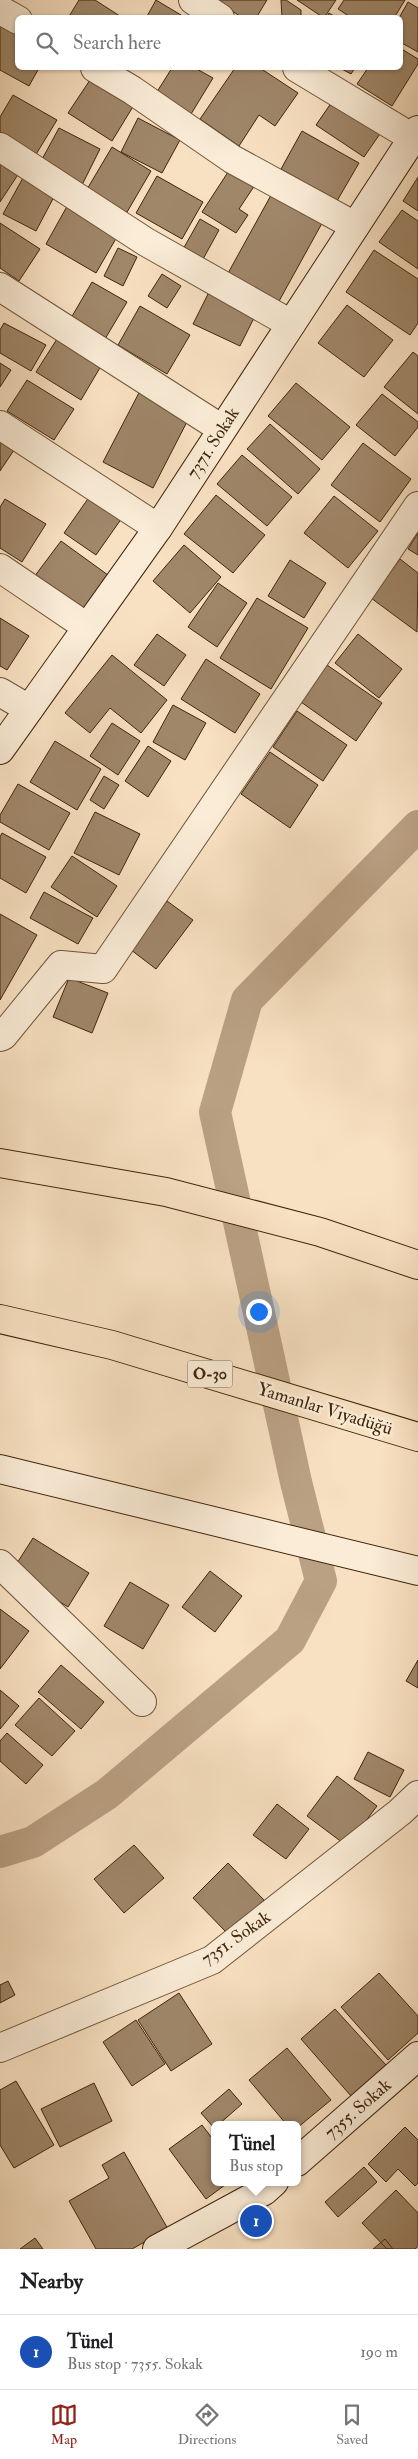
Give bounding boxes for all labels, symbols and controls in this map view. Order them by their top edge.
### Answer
search box [15,15,403,70]
icon: search [33,29,61,57]
text: Search here [73,31,161,55]
street label: 7371. Sokak [182,403,245,483]
your location [246,1299,272,1325]
road number: O-30 [188,1360,232,1388]
street label: Yamanlar Viyadüğü [255,1377,395,1441]
street label: 7351. Sokak [197,1905,276,1970]
street label: 7355. Sokak [320,2073,396,2144]
popup [211,2121,301,2186]
text: Tünel [229,2132,275,2156]
text: Bus stop [229,2156,283,2176]
pin: 1 [240,2202,272,2240]
text: Nearby [20,2268,83,2295]
text: Tünel [67,2330,113,2354]
text: 1 [33,2342,39,2362]
text: 190 m [360,2342,398,2362]
text: Bus stop · 7355. Sokak [67,2354,203,2374]
tab: Map [50,2401,78,2448]
tab: Directions [178,2401,236,2448]
tab: Saved [336,2401,368,2448]

